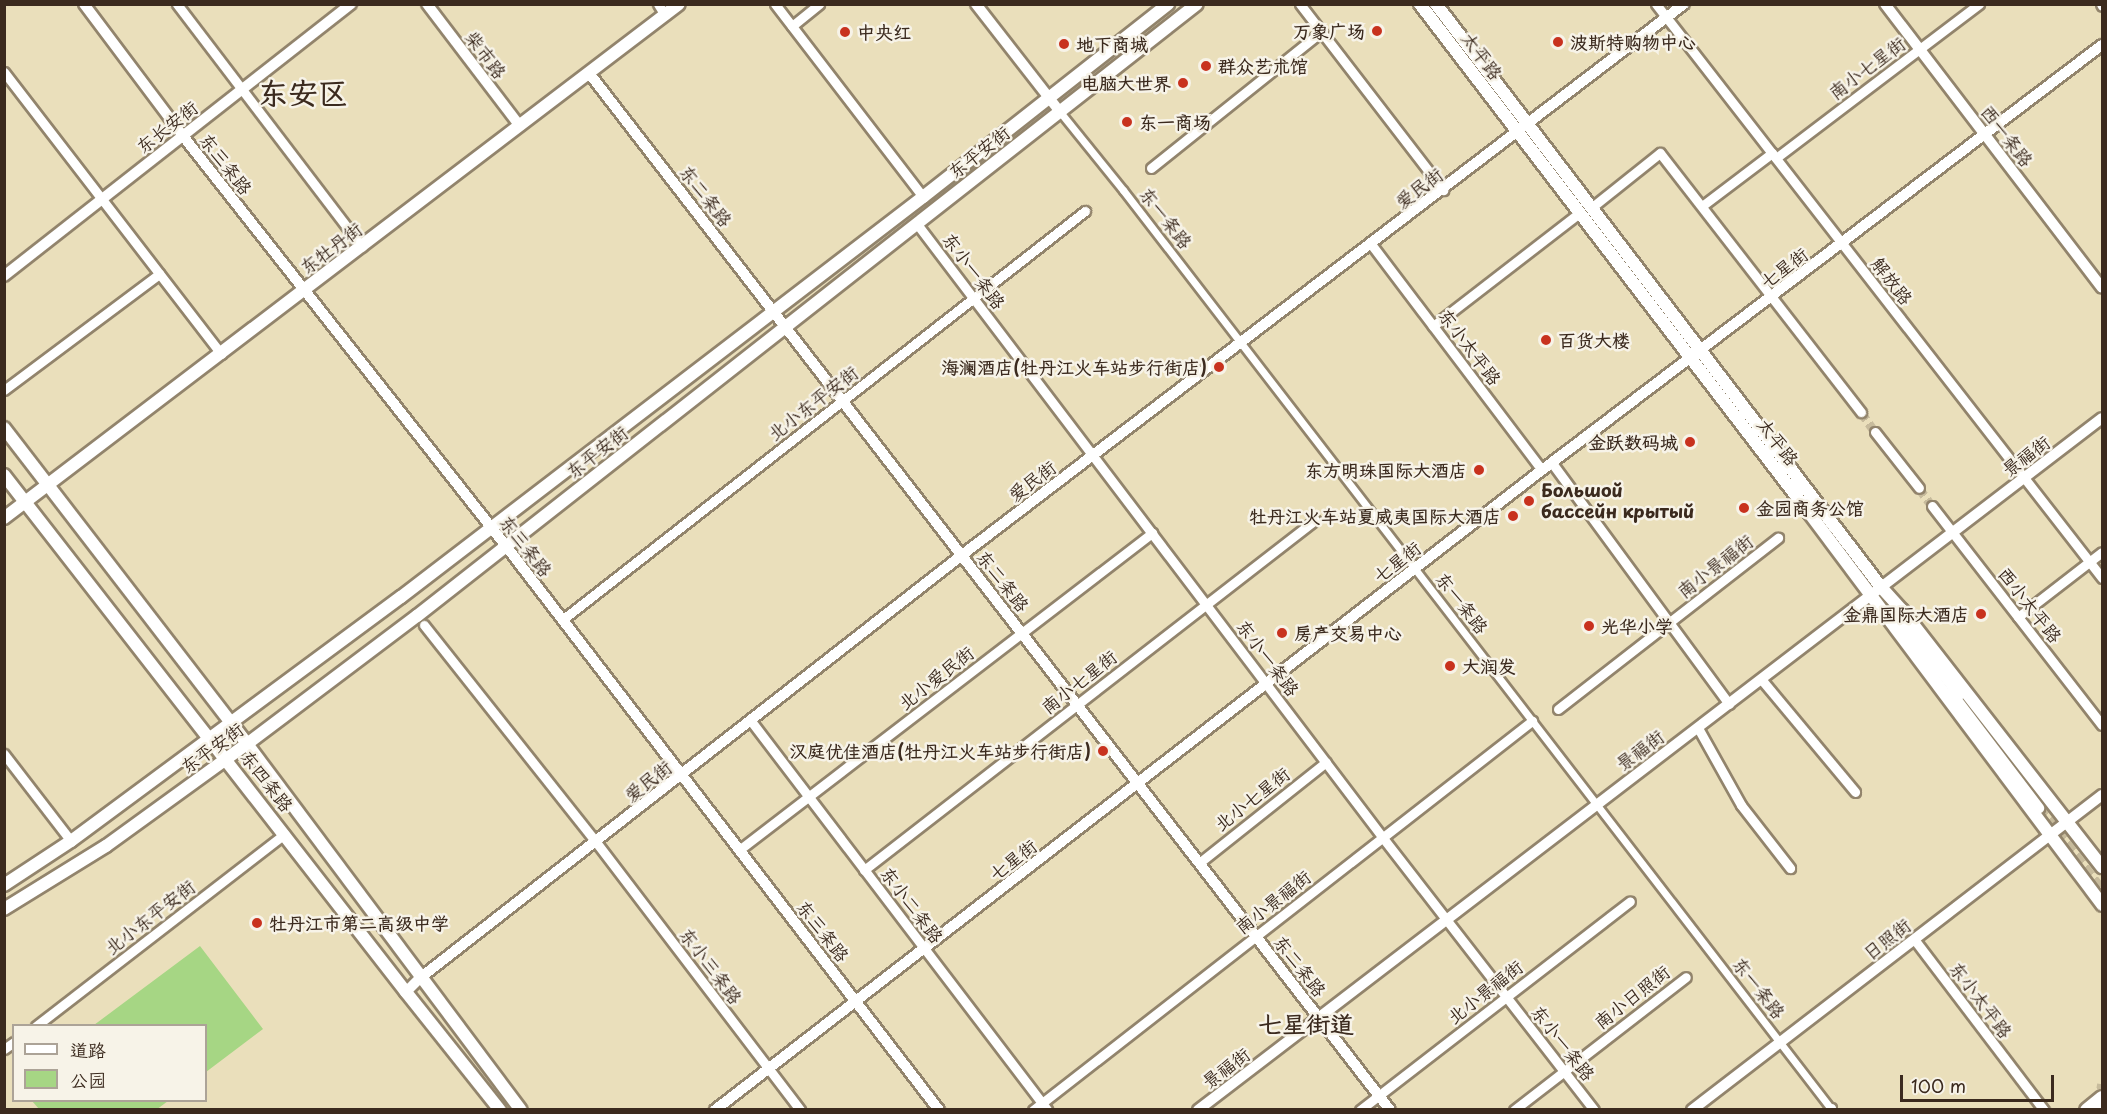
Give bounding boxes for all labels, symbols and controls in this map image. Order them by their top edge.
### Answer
place label: 万象广场 [1293,20,1365,42]
place label: 中央红 [857,21,911,43]
marker: 万象广场 [1370,24,1384,38]
marker: 中央红 [838,25,852,39]
street label: 柴市路 [461,27,511,83]
street label: 太平路 [1457,28,1507,84]
place label: 波斯特购物中心 [1570,31,1696,53]
street label: 南小七星街 [1825,32,1909,104]
place label: 地下商城 [1076,33,1148,55]
marker: 波斯特购物中心 [1551,35,1565,49]
marker: 地下商城 [1057,37,1071,51]
place label: 群众艺术馆 [1218,55,1308,77]
marker: 群众艺术馆 [1199,59,1213,73]
place label: 电脑大世界 [1081,72,1171,94]
district label: 东安区 [258,74,348,110]
marker: 电脑大世界 [1176,76,1190,90]
street label: 东长安街 [132,96,202,158]
street label: 西一条路 [1976,101,2038,171]
place label: 东一商场 [1139,111,1211,133]
marker: 东一商场 [1120,115,1134,129]
street label: 东平安街 [944,121,1014,183]
street label: 东三条路 [195,129,257,199]
street label: 东二条路 [675,161,737,231]
street label: 爱民街 [1391,163,1447,213]
street label: 东一条路 [1135,183,1197,253]
street label: 东牡丹街 [296,218,366,278]
street label: 东小一条路 [938,229,1010,313]
street label: 七星街 [1756,243,1812,293]
street label: 解放路 [1867,253,1917,309]
street label: 东小太平路 [1434,305,1506,389]
place label: 百货大楼 [1558,329,1630,351]
marker: 百货大楼 [1539,333,1553,347]
place label: 海澜酒店(牡丹江火车站步行街店) [941,356,1207,378]
marker: 海澜酒店(牡丹江火车站步行街店) [1212,360,1226,374]
street label: 北小东平安街 [764,361,862,445]
street label: 太平路 [1753,414,1803,470]
street label: 东平安街 [562,421,632,483]
place label: 金跃数码城 [1588,431,1678,453]
street label: 景福街 [1998,431,2054,481]
marker: 金跃数码城 [1683,435,1697,449]
street label: 爱民街 [1004,456,1060,506]
place label: 东方明珠国际大酒店 [1305,459,1467,481]
marker: 东方明珠国际大酒店 [1472,463,1486,477]
place label: Большой бассейн крытый [1541,480,1695,522]
marker: Большой бассейн крытый [1522,494,1536,508]
place label: 金园商务公馆 [1756,497,1864,519]
marker: 金园商务公馆 [1737,501,1751,515]
place label: 牡丹江火车站夏威夷国际大酒店 [1249,505,1501,527]
marker: 牡丹江火车站夏威夷国际大酒店 [1506,509,1520,523]
street label: 东三条路 [495,511,557,581]
street label: 南小景福街 [1673,530,1757,602]
street label: 七星街 [1369,537,1425,587]
street label: 东二条路 [972,546,1034,616]
street label: 西小太平路 [1994,563,2066,647]
street label: 东一条路 [1431,568,1493,638]
place label: 金鼎国际大酒店 [1843,603,1969,625]
marker: 金鼎国际大酒店 [1974,607,1988,621]
place label: 光华小学 [1601,615,1673,637]
street label: 东小一条路 [1232,616,1304,700]
marker: 光华小学 [1582,619,1596,633]
place label: 房产交易中心 [1294,622,1402,644]
marker: 房产交易中心 [1275,626,1289,640]
street label: 北小爱民街 [894,642,978,714]
street label: 南小七星街 [1037,646,1121,718]
place label: 大润发 [1462,655,1516,677]
marker: 大润发 [1443,659,1457,673]
street label: 东平安街 [177,718,247,778]
street label: 景福街 [1612,725,1668,775]
place label: 汉庭优佳酒店(牡丹江火车站步行街店) [789,740,1091,762]
marker: 汉庭优佳酒店(牡丹江火车站步行街店) [1096,744,1110,758]
street label: 东四条路 [236,746,298,816]
street label: 爱民街 [620,756,676,806]
street label: 北小七星街 [1210,763,1294,835]
street label: 七星街 [985,835,1041,885]
street label: 东小二条路 [876,863,948,947]
street label: 南小景福街 [1231,866,1315,938]
street label: 北小东平安街 [101,875,199,959]
street label: 东三条路 [792,896,854,966]
place label: 牡丹江市第二高级中学 [269,912,449,934]
street label: 日照街 [1859,914,1915,964]
marker: 牡丹江市第二高级中学 [250,916,264,930]
street label: 东小三条路 [675,924,747,1008]
street label: 东二条路 [1269,931,1331,1001]
street label: 东一条路 [1728,953,1790,1023]
street label: 北小景福街 [1443,956,1527,1028]
street label: 东小太平路 [1945,958,2017,1042]
street label: 南小日照街 [1590,961,1674,1033]
street label: 东小一条路 [1527,1001,1599,1085]
district label: 七星街道 [1258,1010,1354,1038]
legend [12,1024,207,1102]
text: 道路 [70,1036,106,1063]
street label: 景福街 [1198,1043,1254,1093]
scale bar [1903,1063,2058,1101]
text: 公园 [70,1066,106,1093]
text: 100 m [1911,1072,1966,1099]

